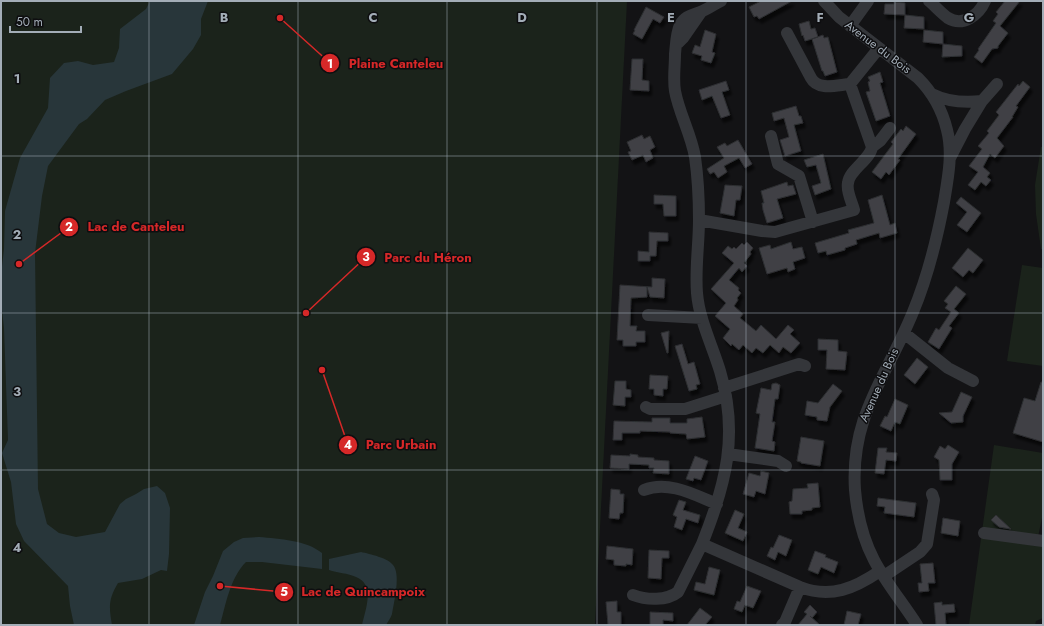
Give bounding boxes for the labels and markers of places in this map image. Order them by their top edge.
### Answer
callout: Plaine Canteleu [320,51,451,76]
callout: Lac de Canteleu [59,214,193,239]
callout: Parc du Héron [356,245,480,270]
callout: Parc Urbain [338,432,444,457]
callout: Lac de Quincampoix [274,579,433,604]

